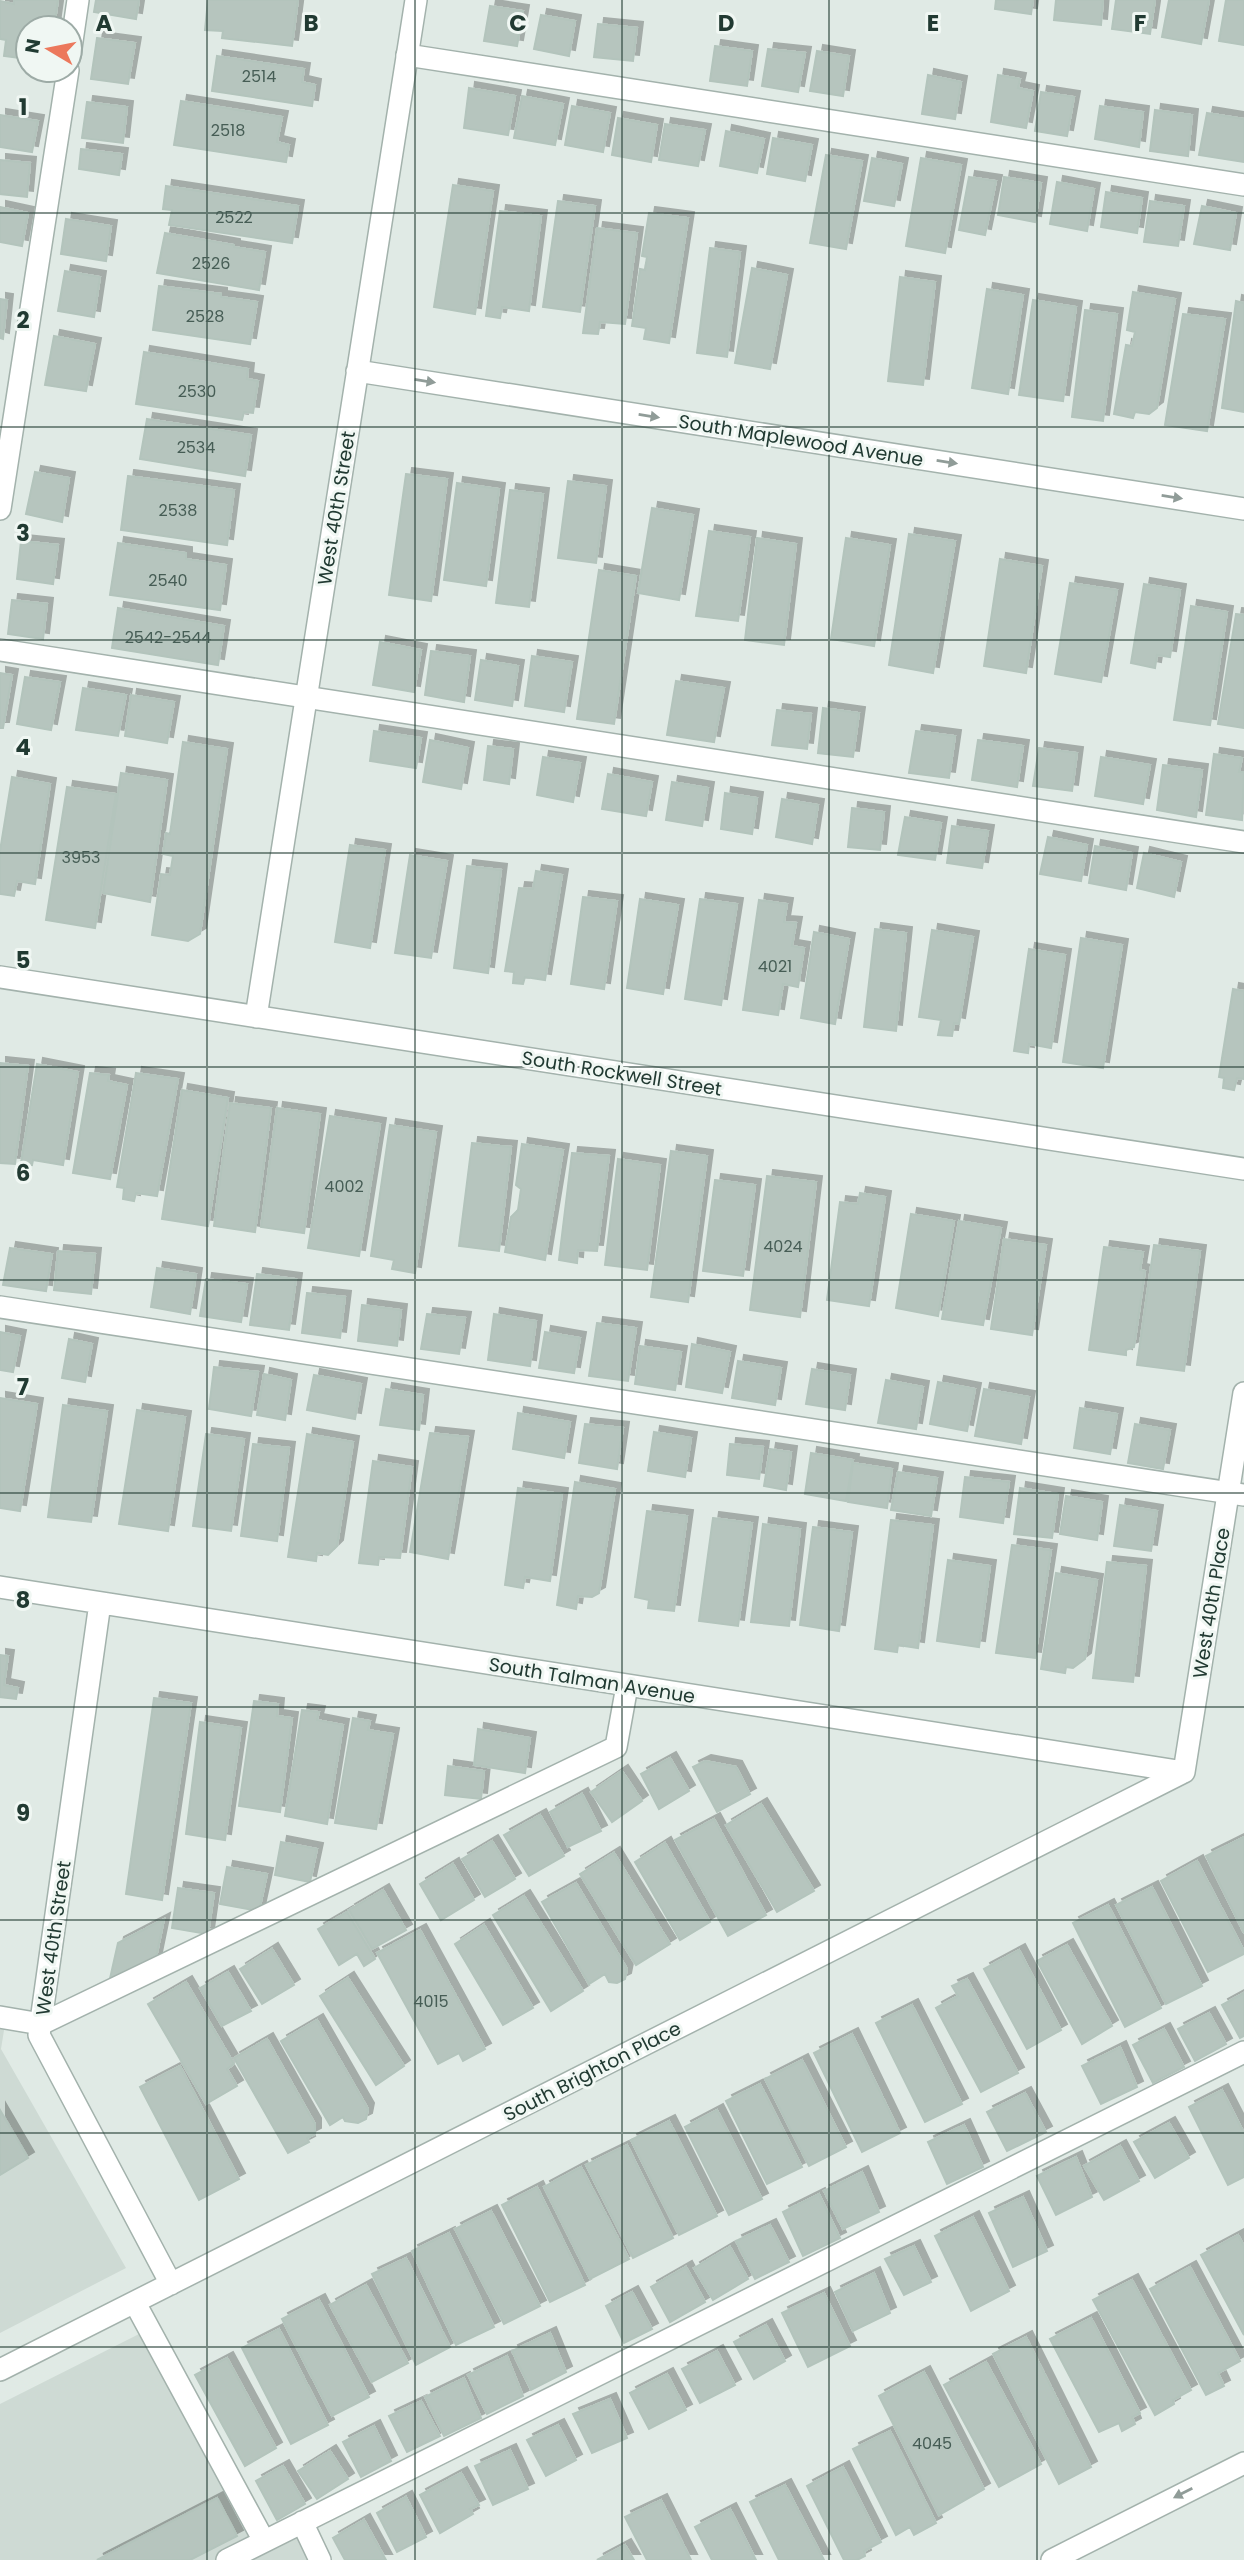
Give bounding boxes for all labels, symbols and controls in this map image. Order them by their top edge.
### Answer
text: A [96,7,113,39]
text: B [303,7,319,39]
text: C [509,7,527,39]
text: D [718,7,734,39]
text: E [927,7,939,39]
text: F [1134,7,1146,39]
north arrow [14,14,84,84]
text: N [18,37,47,56]
house number: 2514 [242,65,276,88]
text: 1 [19,91,27,123]
house number: 2518 [211,119,245,142]
house number: 2522 [215,206,253,229]
house number: 2526 [192,252,230,275]
text: 2 [16,304,30,336]
house number: 2528 [186,305,224,328]
one-way arrow [414,376,436,387]
house number: 2530 [178,380,216,403]
street label: South Maplewood Avenue [677,408,925,473]
one-way arrow [639,411,661,422]
street label: West 40th Street [311,429,362,587]
house number: 2534 [177,436,215,459]
one-way arrow [936,457,958,468]
one-way arrow [1161,492,1183,503]
house number: 2538 [159,499,197,522]
text: 3 [16,517,30,549]
house number: 2540 [148,569,188,592]
house number: 2542-2544 [125,626,211,649]
text: 4 [15,731,31,763]
house number: 3953 [62,846,100,869]
text: 5 [16,944,30,976]
house number: 4021 [758,955,792,978]
street label: South Rockwell Street [520,1044,724,1103]
text: 6 [16,1157,30,1189]
house number: 4002 [324,1175,364,1198]
house number: 4024 [763,1235,803,1258]
text: 7 [17,1371,29,1403]
street label: West 40th Place [1186,1526,1237,1680]
text: 8 [16,1584,30,1616]
street label: South Talman Avenue [487,1651,697,1710]
text: 9 [16,1797,30,1829]
street label: West 40th Street [29,1859,78,2017]
house number: 4015 [413,1990,449,2013]
street label: South Brighton Place [499,2015,686,2128]
house number: 4045 [912,2432,952,2455]
one-way arrow [1173,2488,1193,2499]

